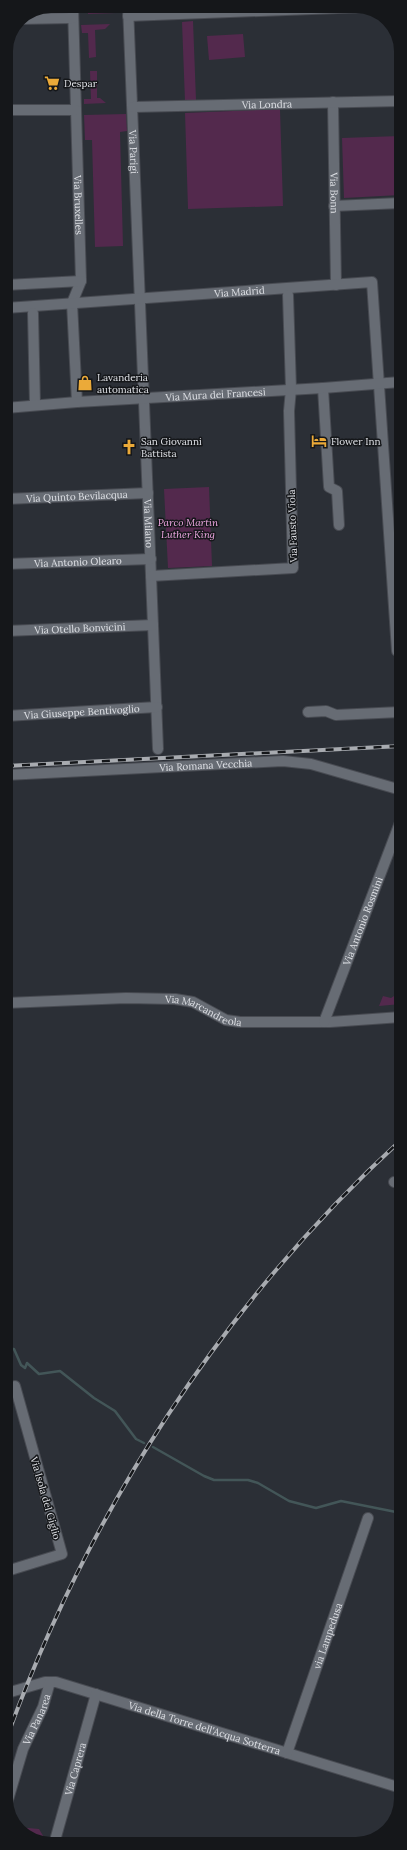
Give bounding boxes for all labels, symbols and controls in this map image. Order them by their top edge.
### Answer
supermarket icon: Despar [43,74,61,92]
place label: Despar [64,77,98,90]
street label: Via Londra [241,97,292,112]
street label: Via Parigi [126,129,141,174]
street label: Via Bonn [327,171,341,214]
street label: Via Bruxelles [71,174,86,235]
street label: Via Madrid [213,284,265,300]
place label: Lavanderia automatica [97,371,149,396]
shop icon: Lavanderia automatica [76,374,94,392]
street label: Via Mura dei Francesi [164,385,266,404]
hotel icon: Flower Inn [310,432,328,450]
place label: San Giovanni Battista [141,435,202,460]
place label: Flower Inn [331,435,381,448]
church icon: San Giovanni Battista [120,438,138,456]
street label: Via Quinto Bevilacqua [25,488,128,505]
street label: Via Fausto Viola [285,489,300,564]
street label: Via Milano [141,498,156,548]
park label: Parco Martin Luther King [158,516,219,541]
street label: Via Antonio Olearo [33,554,122,570]
street label: Via Otello Bonvicini [33,620,126,637]
street label: Via Giuseppe Bentivoglio [23,702,140,722]
street label: Via Romana Vecchia [158,757,253,774]
street label: Via Antonio Rosmini [340,875,386,968]
street label: Via Marcandreola [164,993,243,1029]
street label: Via Isola del Giglio [27,1454,64,1541]
street label: via Lampedusa [311,1601,345,1671]
street label: Via Panarea [20,1693,53,1748]
street label: Via della Torre dell'Acqua Sotterra [126,1698,282,1758]
street label: Via Caprera [62,1741,89,1798]

